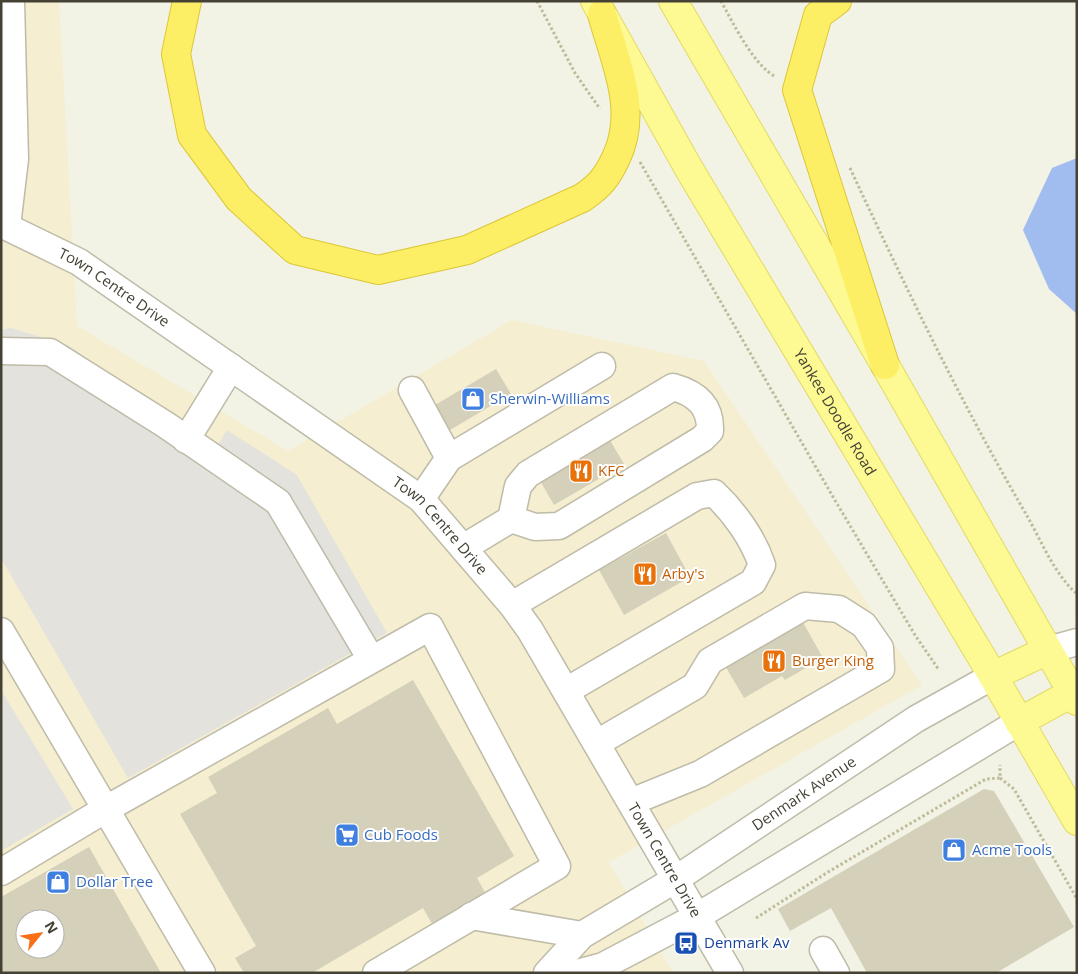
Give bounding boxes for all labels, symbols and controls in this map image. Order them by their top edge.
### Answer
street label: Town Centre Drive [56,243,174,331]
street label: Yankee Doodle Road [790,344,881,479]
shop icon: Sherwin-Williams [460,386,486,412]
place label: Sherwin-Williams [490,388,610,408]
restaurant icon: KFC [568,458,594,484]
place label: KFC [598,460,624,480]
street label: Town Centre Drive [389,471,493,578]
restaurant icon: Arby's [632,561,658,587]
place label: Arby's [662,563,705,583]
restaurant icon: Burger King [761,648,787,674]
place label: Burger King [792,650,874,670]
street label: Denmark Avenue [748,751,859,835]
street label: Town Centre Drive [624,799,706,921]
supermarket icon: Cub Foods [334,822,360,848]
place label: Cub Foods [364,824,438,844]
shop icon: Acme Tools [941,837,967,863]
place label: Acme Tools [972,839,1052,859]
shop icon: Dollar Tree [45,869,71,895]
place label: Dollar Tree [76,871,153,891]
north arrow [15,909,65,959]
text: N [41,918,63,937]
bus stop icon: Denmark Av [673,930,699,956]
place label: Denmark Av [704,932,790,952]

